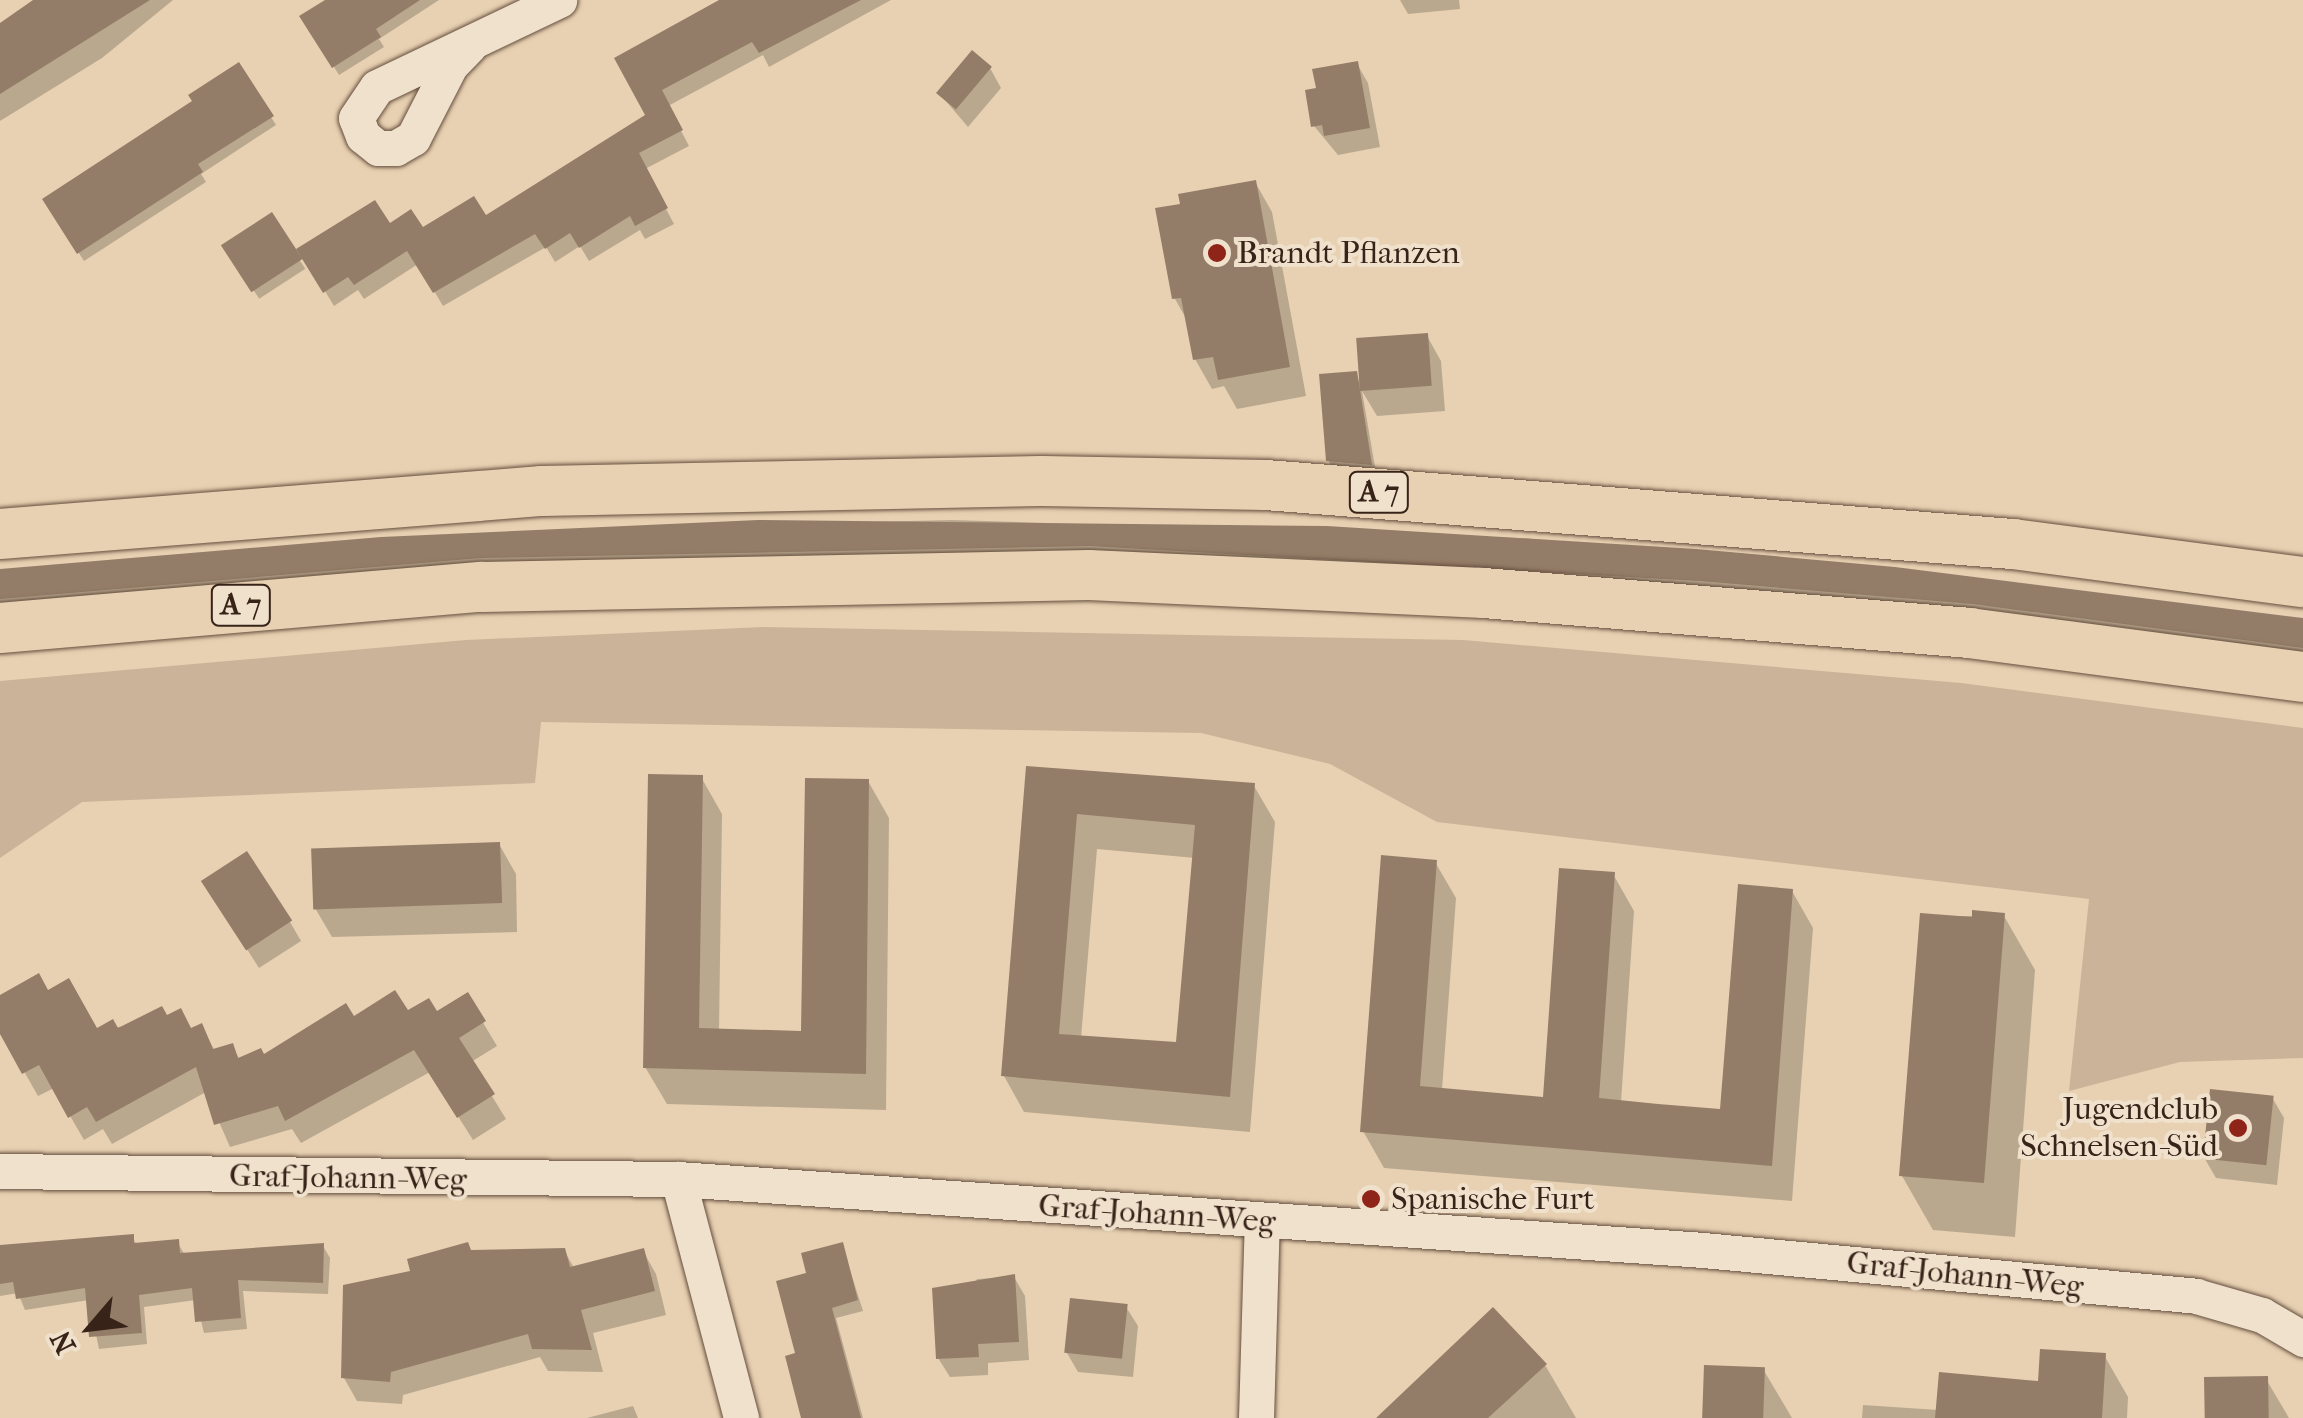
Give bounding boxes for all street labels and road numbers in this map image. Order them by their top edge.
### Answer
road number: A 7 [1346,467,1412,517]
road number: A 7 [208,580,274,630]
street label: Graf-Johann-Weg [229,1157,467,1199]
street label: Graf-Johann-Weg [1037,1187,1277,1241]
street label: Graf-Johann-Weg [1845,1243,2085,1307]

